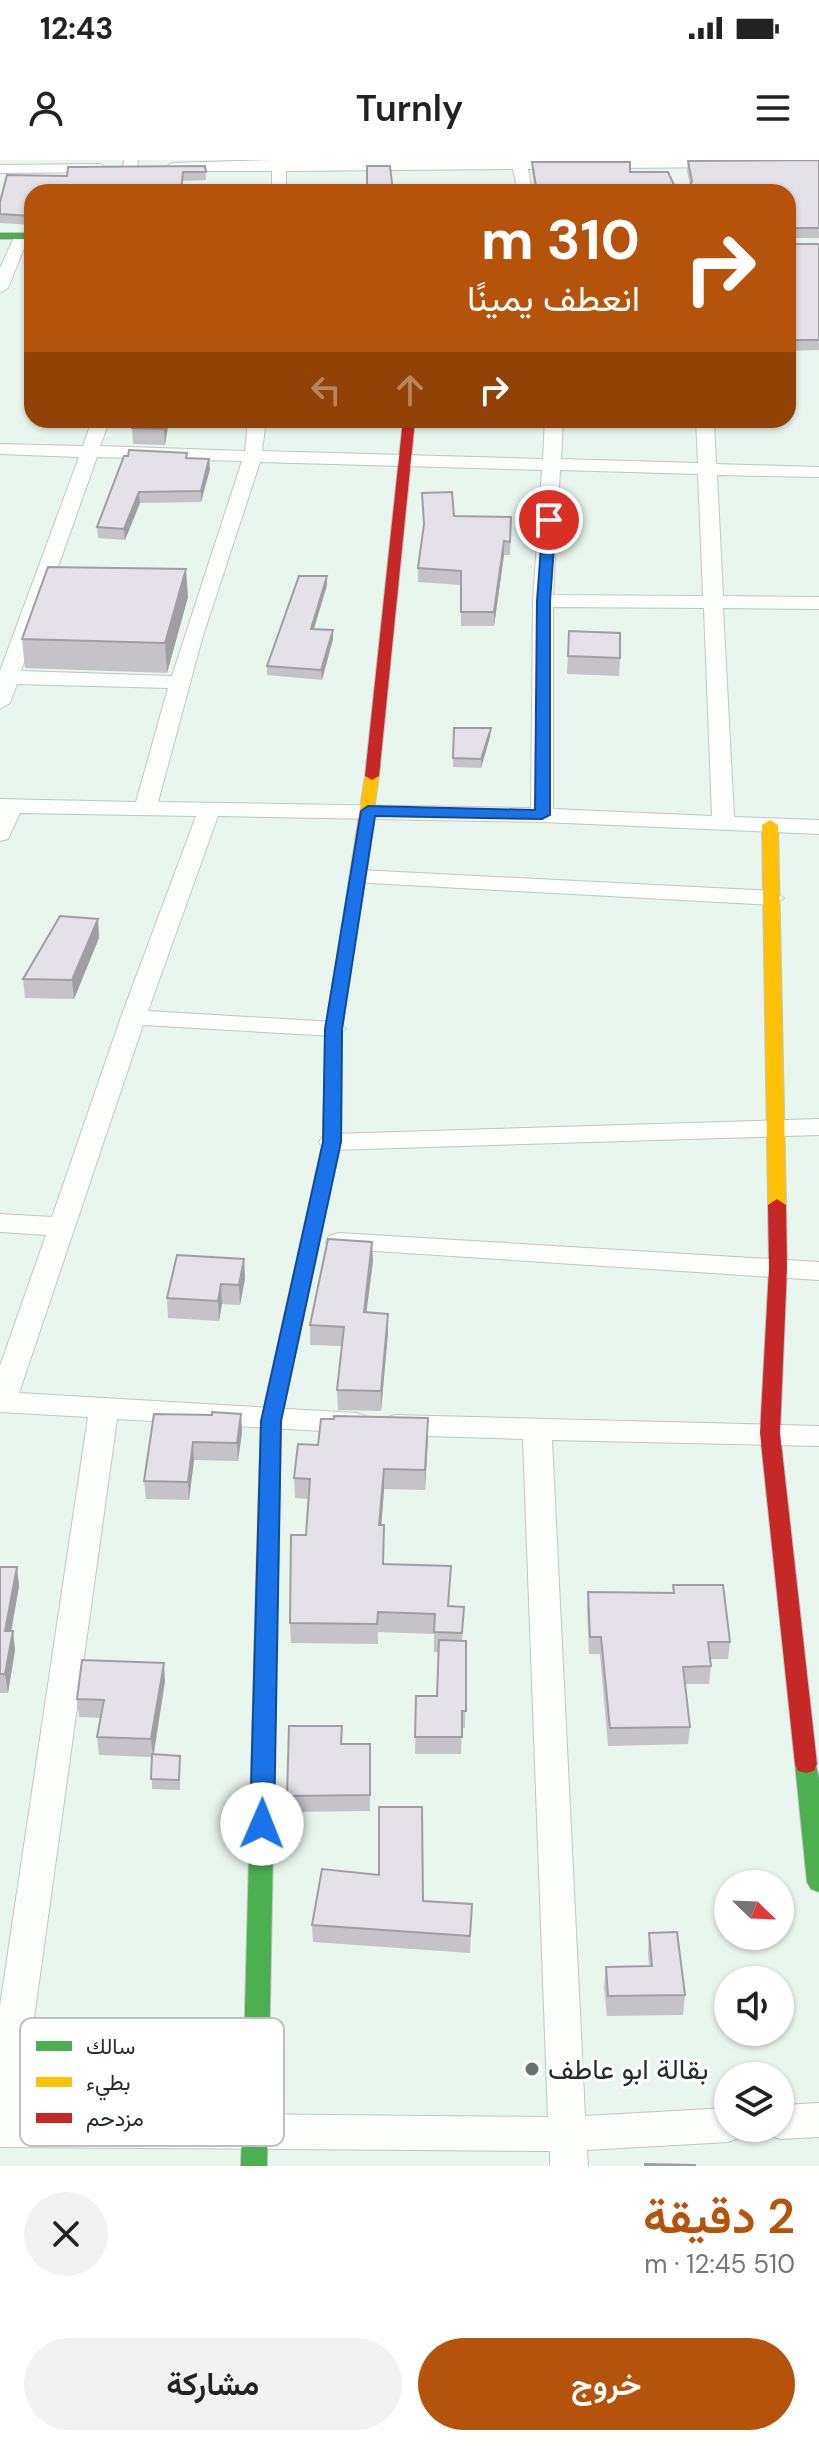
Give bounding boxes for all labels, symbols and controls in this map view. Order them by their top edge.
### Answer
text: 12:43 [40,9,113,48]
text: Turnly [356,85,463,132]
icon: person [24,86,68,130]
icon: menu [751,86,795,130]
text: 310 m [481,203,640,276]
icon: right [668,216,772,320]
text: انعطف يمينًا [467,275,640,322]
icon: left [304,368,348,412]
icon: ahead [388,368,432,412]
icon: right [472,368,516,412]
pin [515,486,583,554]
icon: arrive [527,498,571,542]
position arrow [220,1782,304,1866]
north arrow [714,1870,794,1950]
map controls [714,1870,794,2142]
button: sound [714,1966,794,2046]
legend [20,2018,284,2146]
text: سالك [86,2032,135,2061]
place label: بقالة ابو عاطف [548,2051,708,2088]
marker: بقالة ابو عاطف [523,2060,541,2078]
button: layers [714,2062,794,2142]
text: بطيء [86,2068,131,2101]
text: مزدحم [86,2104,144,2133]
text: 2 دقيقة [643,2185,795,2248]
button: close [24,2192,108,2276]
text: 510 m · 12:45 [644,2247,795,2281]
button: مشاركة [24,2338,402,2430]
button: خروج [418,2338,795,2430]

